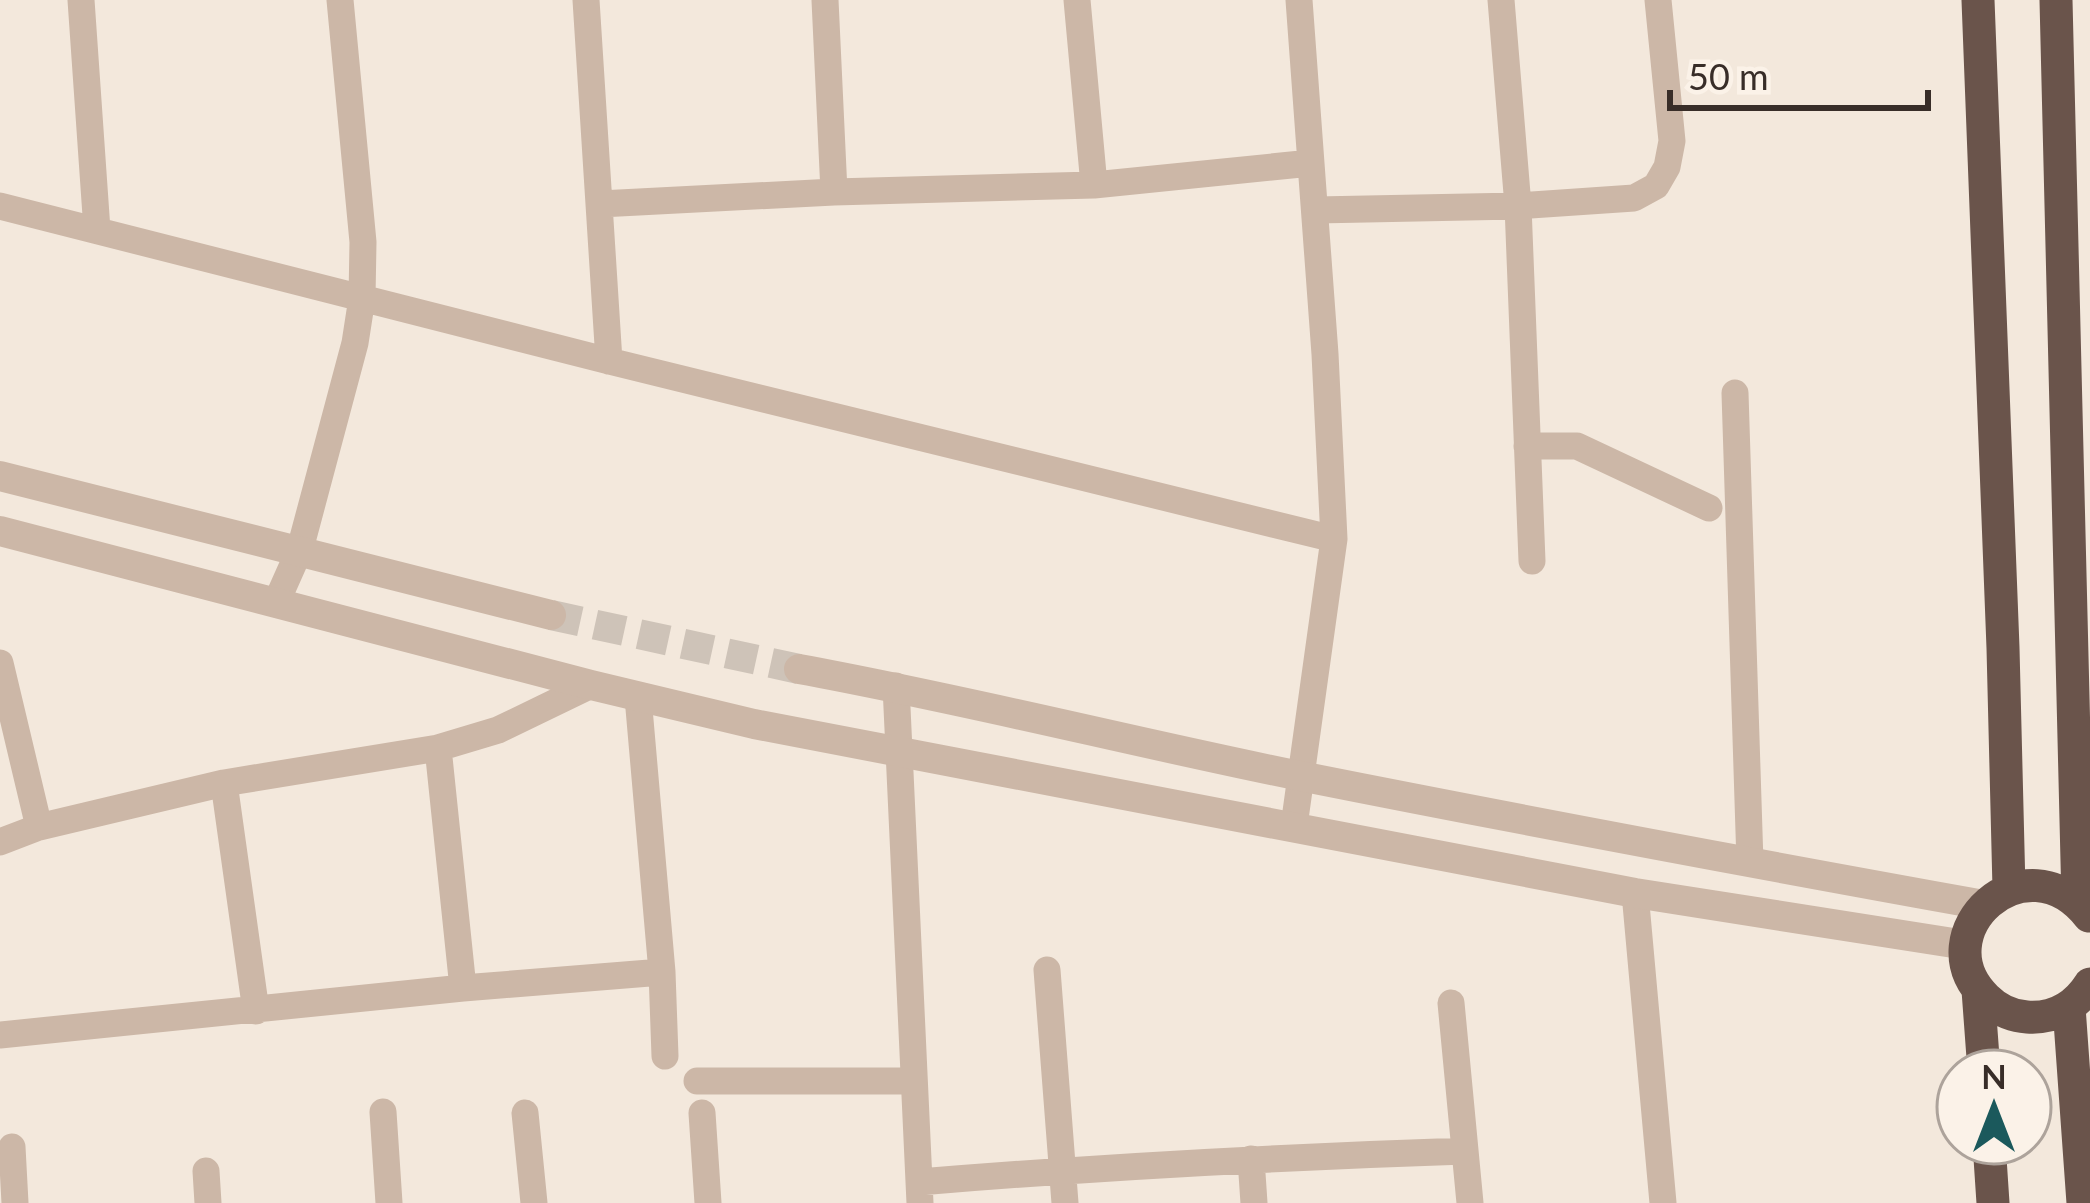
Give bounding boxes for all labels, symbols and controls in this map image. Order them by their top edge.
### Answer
scale bar [1670,36,1928,110]
text: 50 m [1688,54,1769,98]
north arrow [1934,1047,2054,1167]
text: N [1981,1056,2007,1096]

